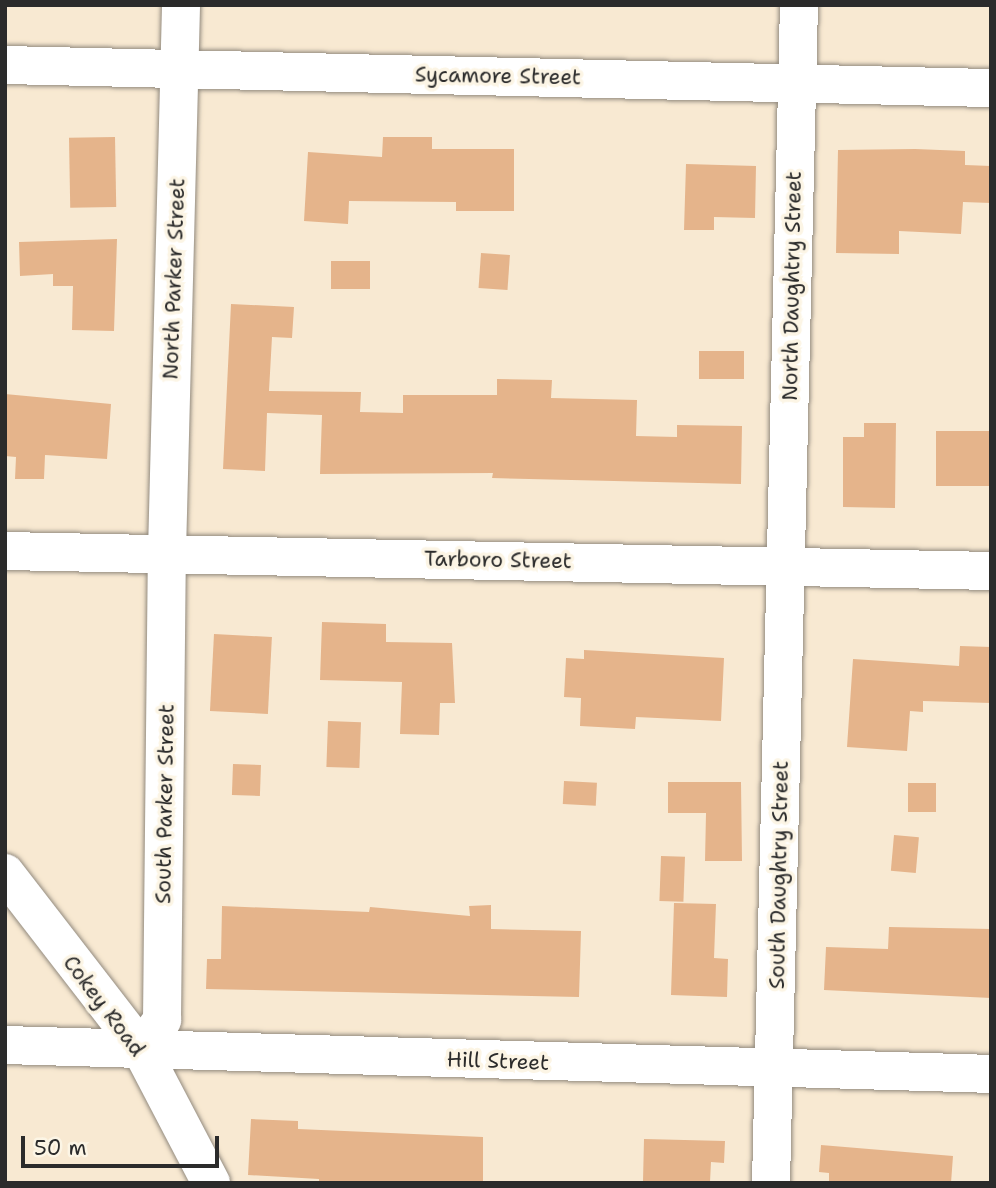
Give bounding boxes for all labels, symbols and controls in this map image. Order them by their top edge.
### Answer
street label: Sycamore Street [415,62,581,90]
street label: North Daughtry Street [777,171,807,401]
street label: North Parker Street [158,178,190,380]
street label: Tarboro Street [424,546,572,574]
street label: South Parker Street [151,704,179,904]
street label: South Daughtry Street [764,761,794,989]
street label: Cokey Road [58,951,150,1061]
street label: Hill Street [446,1047,550,1075]
scale bar [24,1122,222,1166]
text: 50 m [34,1134,87,1162]

